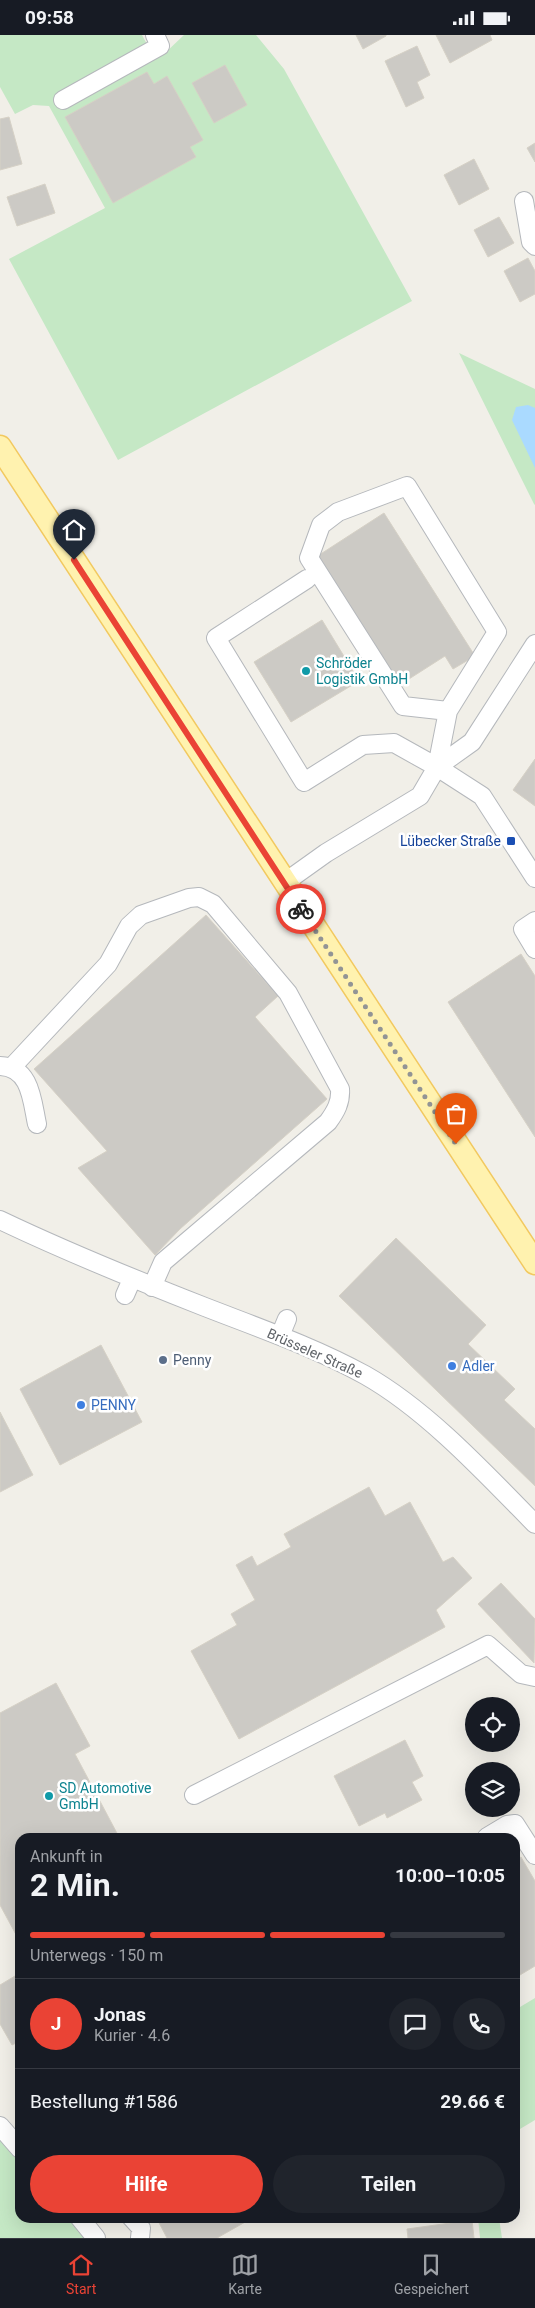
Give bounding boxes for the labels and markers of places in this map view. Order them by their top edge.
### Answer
pin [53,509,95,560]
place label: Schröder Logistik GmbH [316,655,408,687]
marker: Schröder Logistik GmbH [300,665,312,677]
place label: Lübecker Straße [400,833,501,849]
marker: Lübecker Straße [505,835,517,847]
pin [435,1093,477,1144]
place label: Penny [173,1352,212,1368]
marker: Penny [157,1354,169,1366]
place label: Adler [462,1358,495,1374]
marker: Adler [446,1360,458,1372]
place label: PENNY [91,1397,137,1413]
marker: PENNY [75,1399,87,1411]
place label: SD Automotive GmbH [59,1780,152,1812]
marker: SD Automotive GmbH [43,1790,55,1802]

